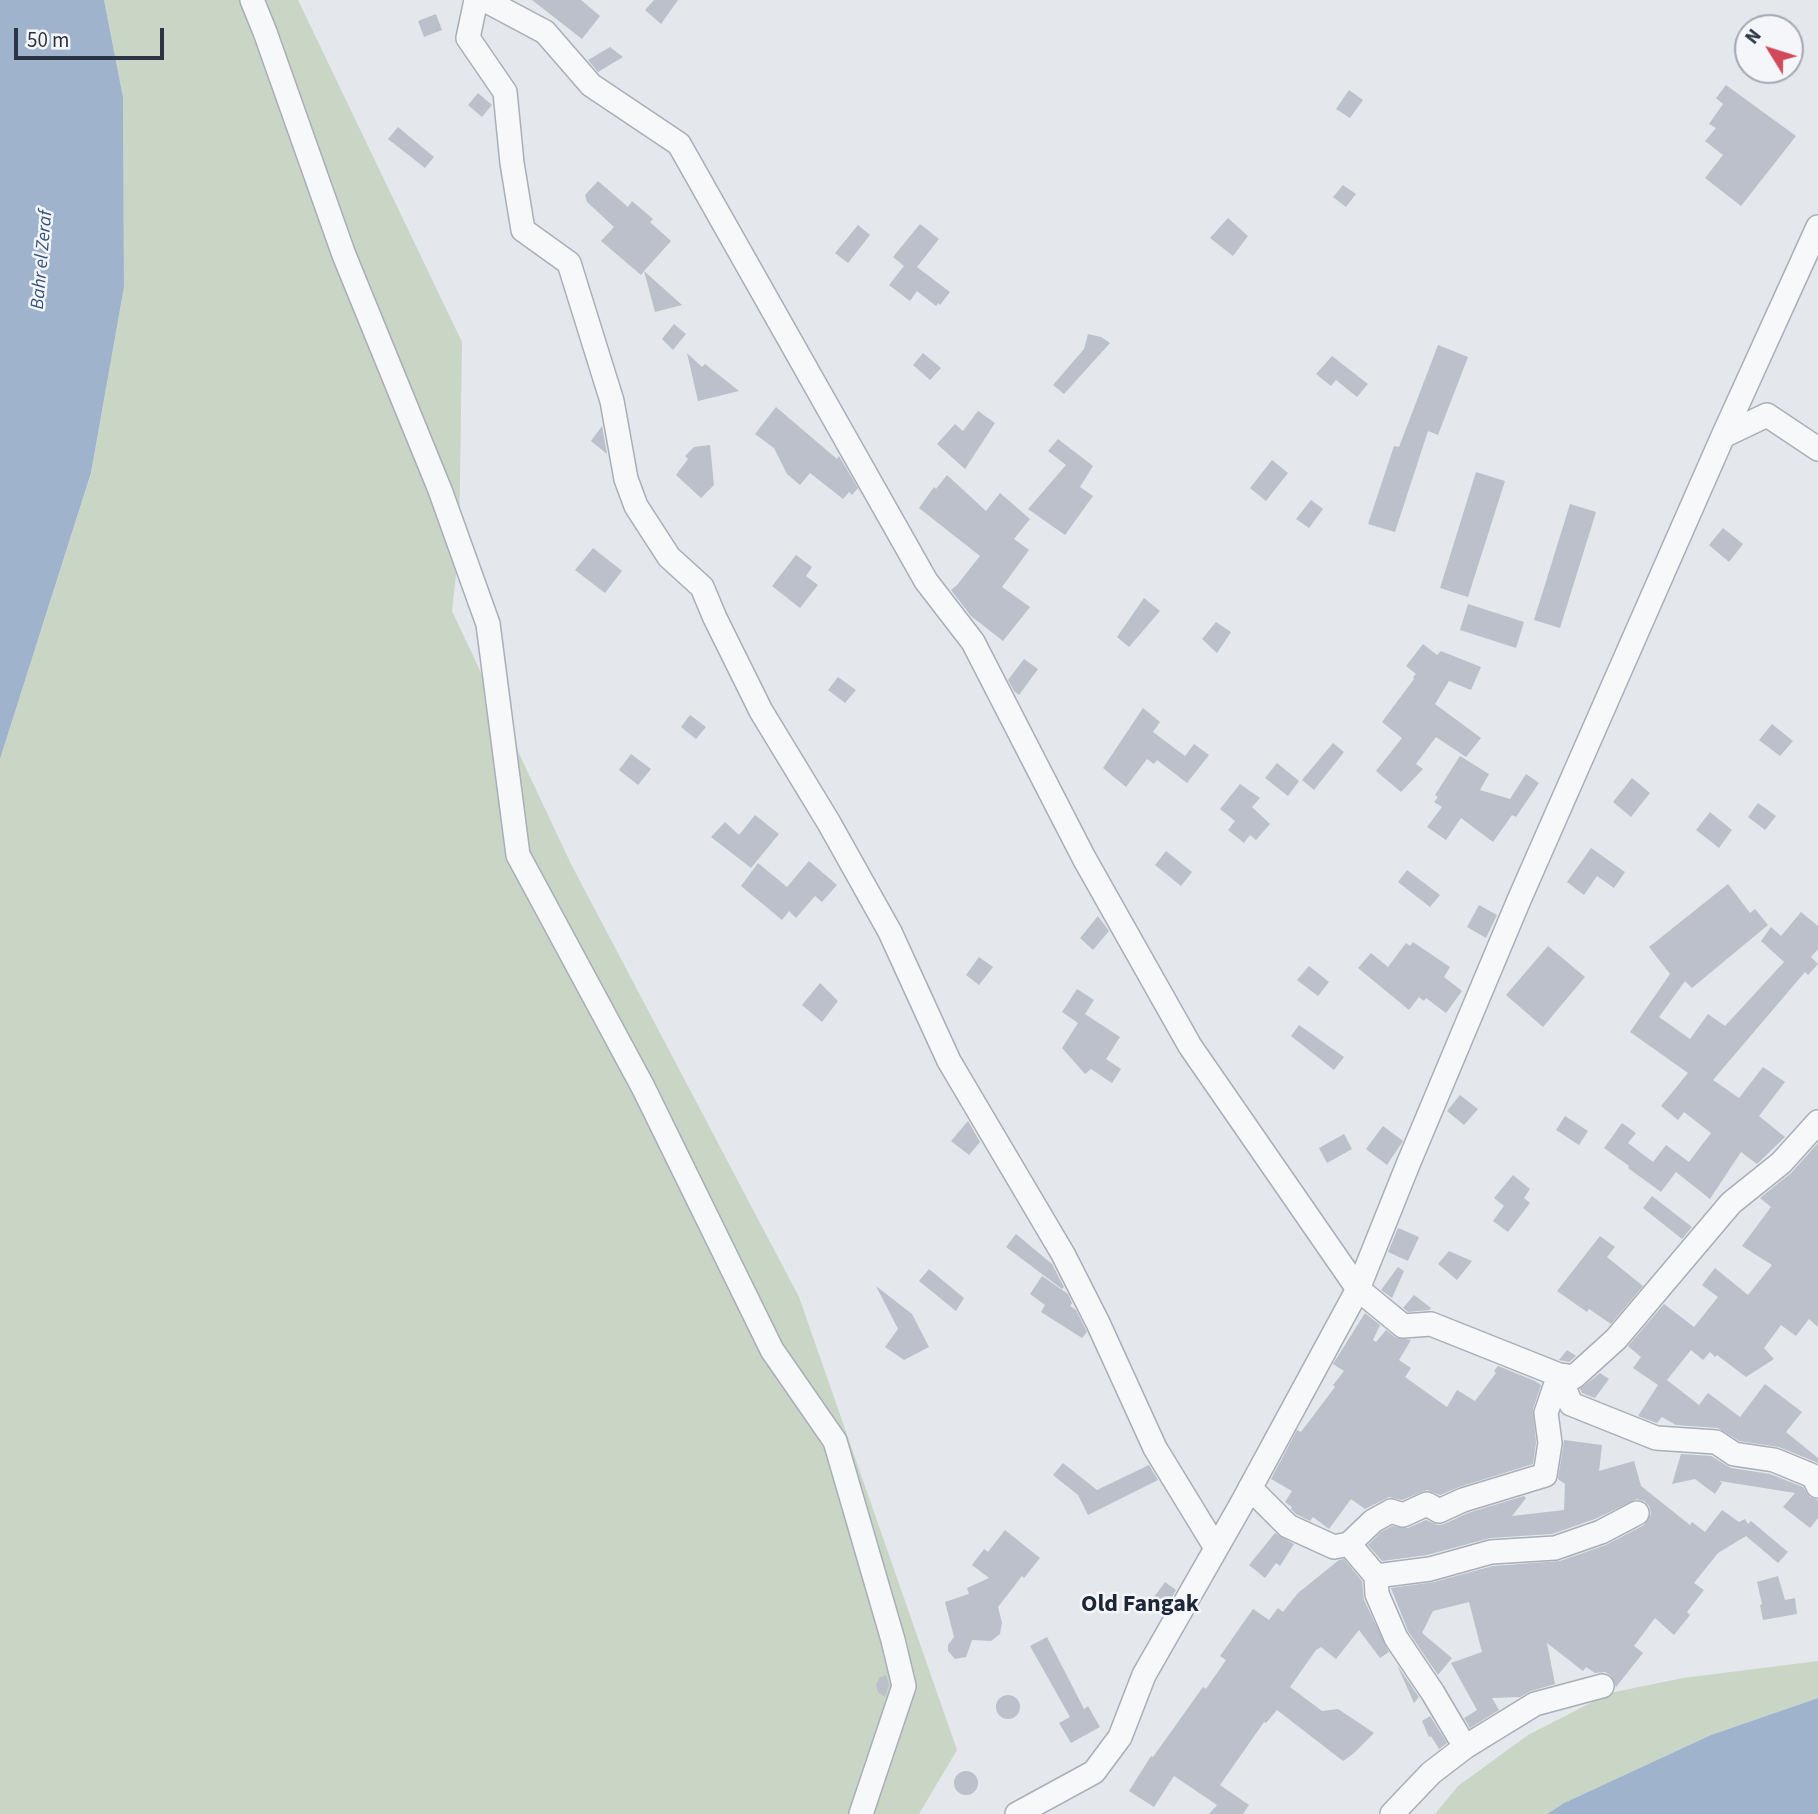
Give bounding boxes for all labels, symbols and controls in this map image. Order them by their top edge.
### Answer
scale bar [18,14,168,58]
north arrow [1734,14,1804,84]
text: N [1739,24,1768,50]
text: 50 m [27,25,69,55]
water label: Bahr el Zeraf [27,210,59,310]
district label: Old Fangak [1081,1592,1199,1620]

